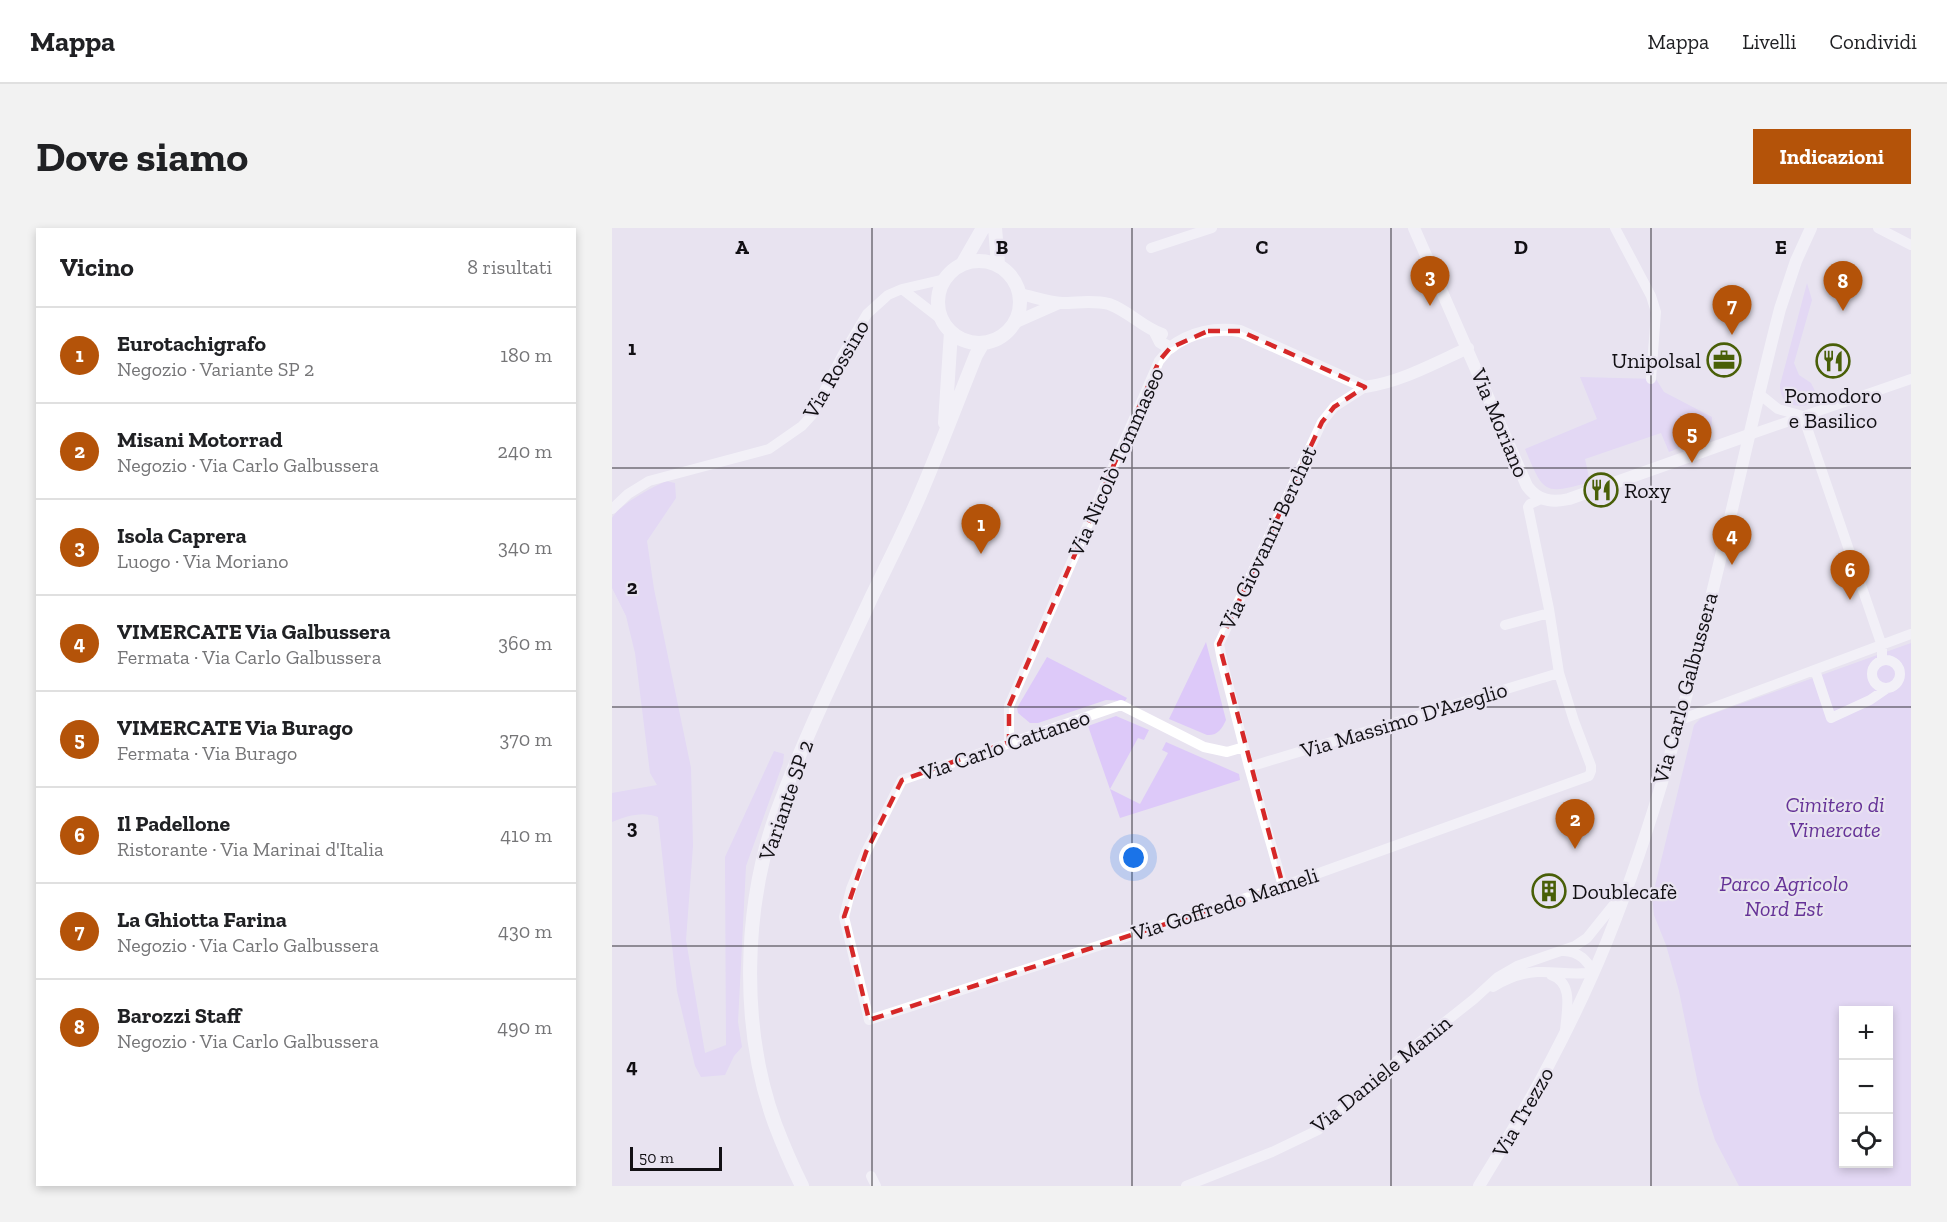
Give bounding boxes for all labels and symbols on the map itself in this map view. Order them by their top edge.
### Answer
text: A [735,235,749,259]
text: B [996,235,1008,259]
text: C [1256,235,1269,259]
text: D [1514,235,1528,259]
text: E [1775,235,1787,259]
pin: 3 [1410,256,1450,306]
pin: 8 [1824,262,1862,311]
pin: 7 [1712,285,1752,335]
street label: Via Rossino [796,315,875,424]
text: 1 [628,336,636,360]
office icon: Unipolsal [1706,342,1742,378]
restaurant icon: Pomodoro e Basilico [1815,343,1851,379]
place label: Unipolsal [1612,347,1701,374]
street label: Via Nicolò Tommaseo [1062,363,1170,562]
street label: Via Moriano [1465,364,1535,482]
place label: Pomodoro e Basilico [1784,382,1882,434]
pin: 5 [1672,414,1712,463]
street label: Via Giovanni Berchet [1213,441,1323,635]
restaurant icon: Roxy [1583,472,1619,508]
place label: Roxy [1624,477,1671,504]
pin: 1 [962,504,1000,554]
pin: 4 [1712,516,1752,565]
pin: 6 [1830,550,1870,600]
text: 2 [627,575,638,599]
street label: Via Carlo Galbussera [1646,589,1724,788]
street label: Via Massimo D'Azeglio [1297,676,1511,765]
street label: Via Carlo Cattaneo [916,703,1093,787]
street label: Variante SP 2 [752,736,819,865]
park label: Cimitero di Vimercate [1785,791,1885,843]
pin: 2 [1556,800,1594,849]
text: 3 [627,815,638,839]
your location [1119,843,1148,872]
street label: Via Goffredo Mameli [1127,861,1322,947]
park label: Parco Agricolo Nord Est [1719,870,1849,922]
building icon: Doublecafè [1531,873,1567,909]
place label: Doublecafè [1572,878,1677,905]
street label: Via Daniele Manin [1304,1009,1457,1140]
text: 4 [626,1054,638,1078]
street label: Via Trezzo [1486,1062,1560,1163]
scale bar [630,1144,722,1172]

